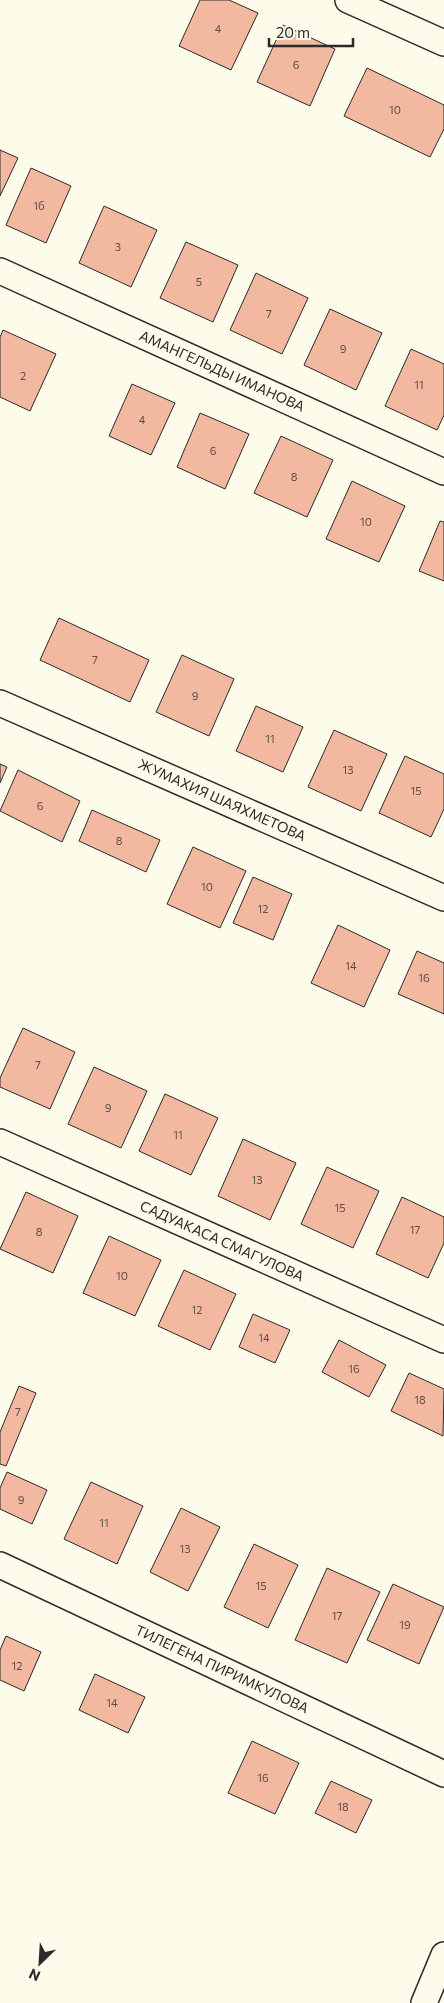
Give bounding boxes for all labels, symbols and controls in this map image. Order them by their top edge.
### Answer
scale bar [269,15,353,47]
house number: 4 [215,22,222,35]
text: 20 m [276,23,310,41]
house number: 6 [293,58,300,71]
house number: 10 [389,103,401,116]
house number: 1б [33,199,45,212]
house number: 3 [115,240,121,253]
house number: 5 [196,275,202,288]
house number: 7 [266,307,272,320]
street label: АМАНГЕЛЬДЫ ИМАНОВА [137,326,308,415]
house number: 9 [340,342,347,355]
house number: 2 [20,369,26,382]
house number: 11 [414,378,424,391]
house number: 4 [139,413,146,426]
house number: 6 [210,444,217,457]
house number: 8 [291,470,298,483]
house number: 10 [360,515,372,528]
house number: 7 [92,653,98,666]
house number: 9 [192,689,199,702]
house number: 11 [265,732,275,745]
street label: ЖУМАХИЯ ШАЯХМЕТОВА [136,755,309,844]
house number: 13 [343,763,353,776]
house number: 15 [410,784,422,797]
house number: 6 [37,799,44,812]
house number: 8 [116,834,123,847]
house number: 10 [201,880,213,893]
house number: 12 [258,902,268,915]
house number: 14 [345,959,357,972]
house number: 16 [418,971,430,984]
house number: 7 [35,1058,41,1071]
house number: 9 [105,1101,112,1114]
house number: 11 [173,1128,183,1141]
house number: 13 [252,1173,262,1186]
street label: САДУАКАСА СМАГУЛОВА [138,1197,307,1285]
house number: 15 [334,1201,346,1214]
house number: 17 [410,1223,420,1236]
house number: 8 [36,1225,43,1238]
house number: 10 [116,1269,128,1282]
house number: 12 [192,1303,202,1316]
house number: 14 [258,1331,270,1344]
house number: 16 [348,1362,360,1375]
house number: 18 [414,1393,426,1406]
house number: 7 [15,1405,21,1418]
house number: 9 [18,1493,25,1506]
house number: 11 [99,1516,109,1529]
house number: 13 [180,1542,190,1555]
house number: 15 [255,1579,267,1592]
house number: 17 [332,1609,342,1622]
house number: 19 [399,1618,411,1631]
street label: ТИЛЕГЕНА ПИРИМКУЛОВА [133,1621,312,1716]
house number: 12 [12,1659,22,1672]
house number: 14 [106,1696,118,1709]
house number: 16 [257,1771,269,1784]
house number: 18 [337,1800,349,1813]
north arrow [15,1938,65,1988]
text: N [26,1965,43,1985]

